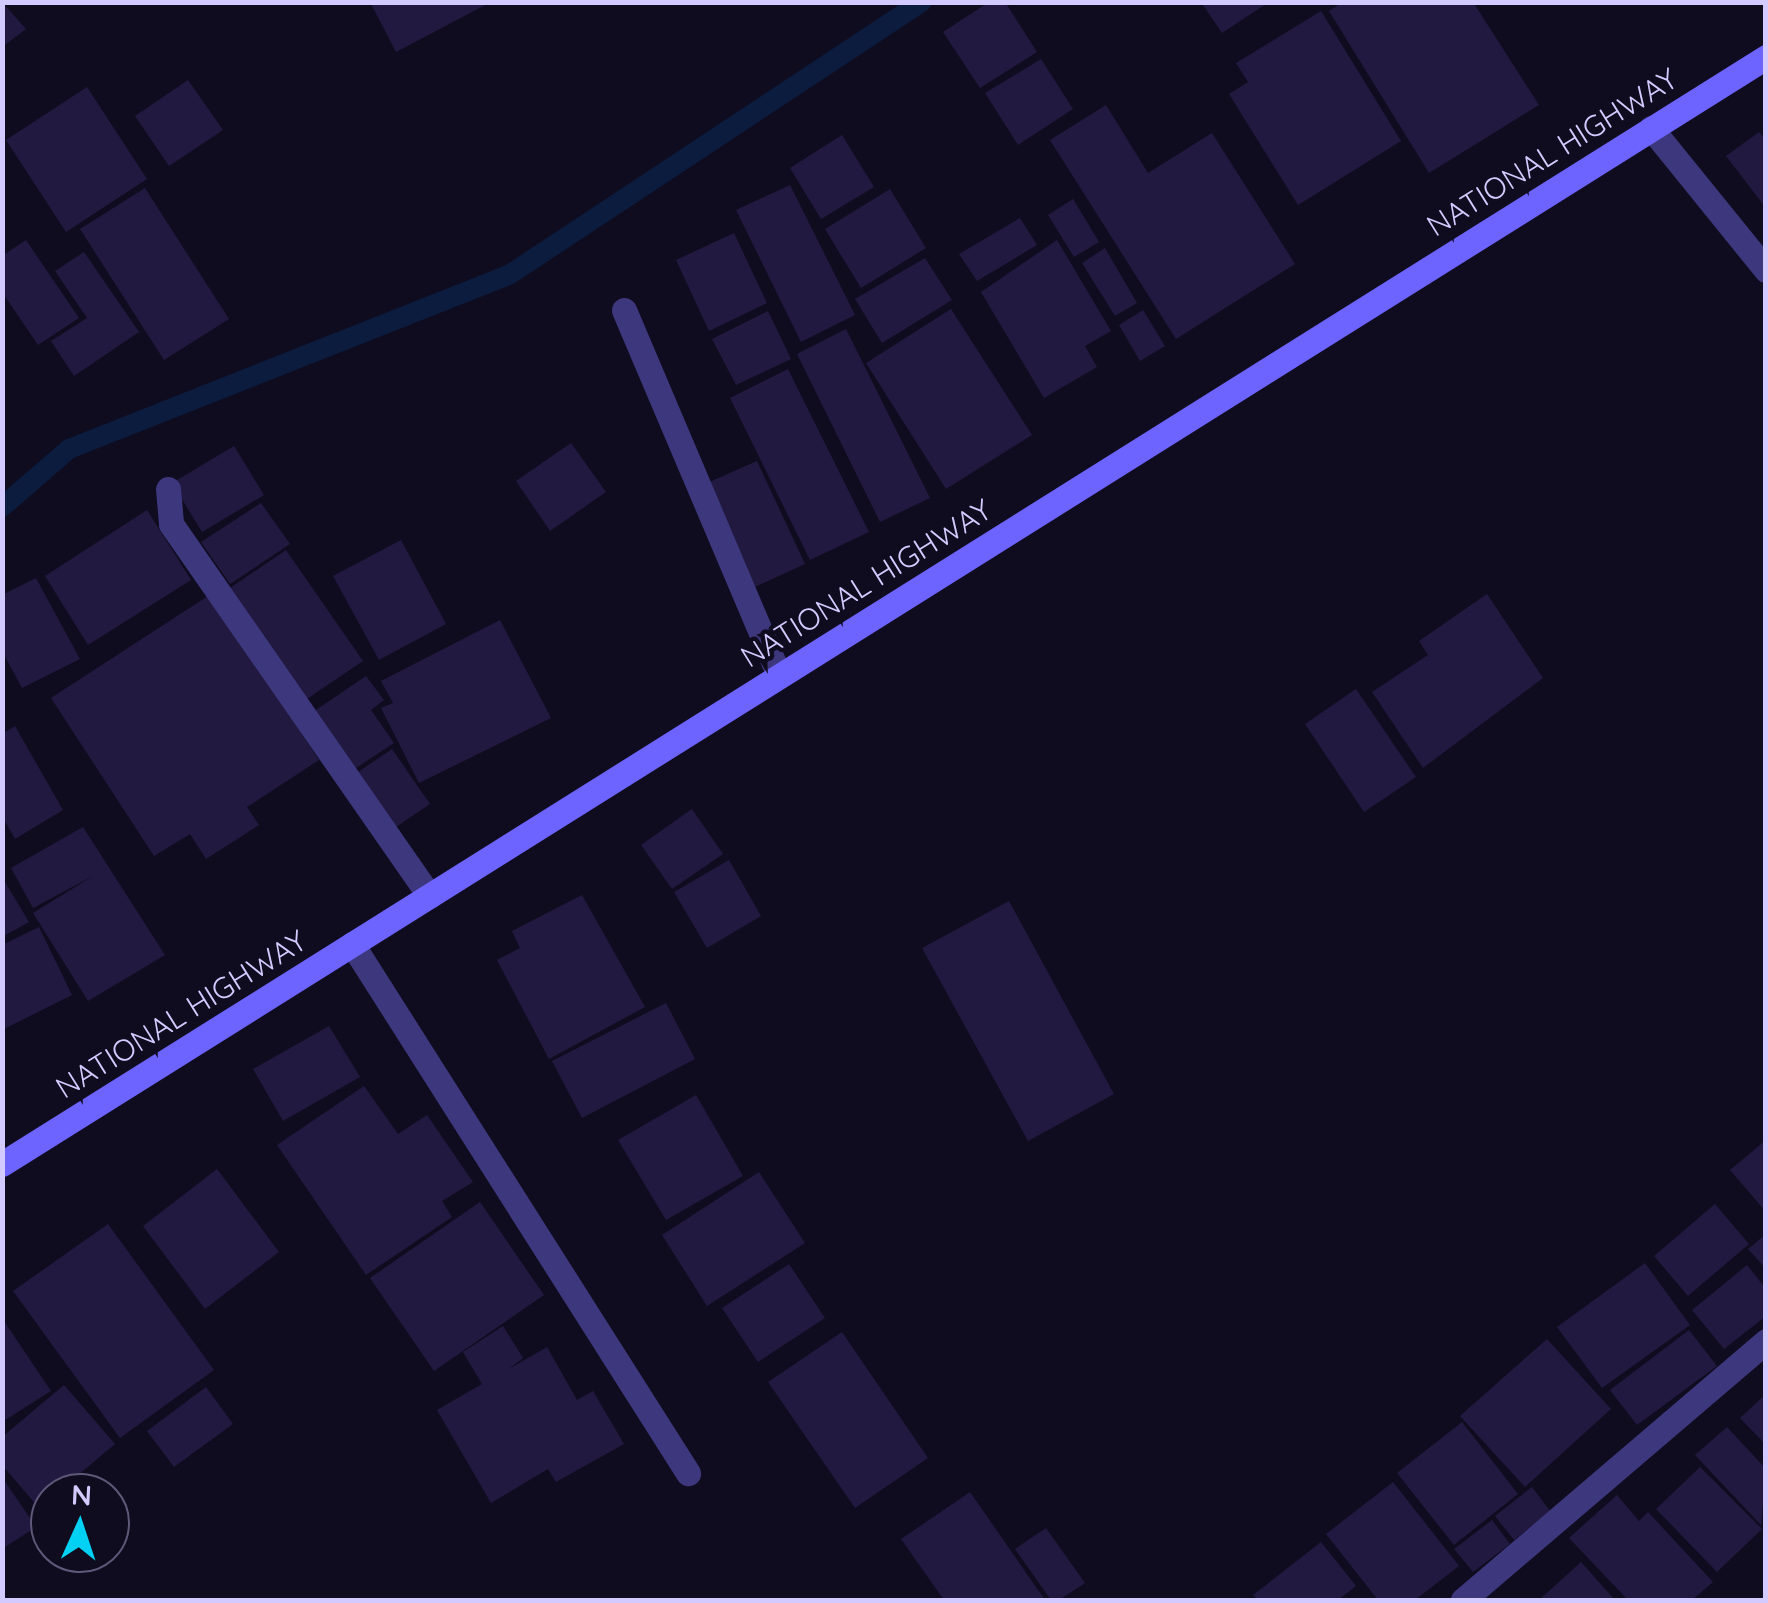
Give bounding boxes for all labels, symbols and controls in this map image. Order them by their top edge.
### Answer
street label: NATIONAL HIGHWAY [1420,60,1684,244]
street label: NATIONAL HIGHWAY [734,491,998,675]
street label: NATIONAL HIGHWAY [49,922,313,1106]
north arrow [30,1473,130,1573]
text: N [70,1477,93,1513]

